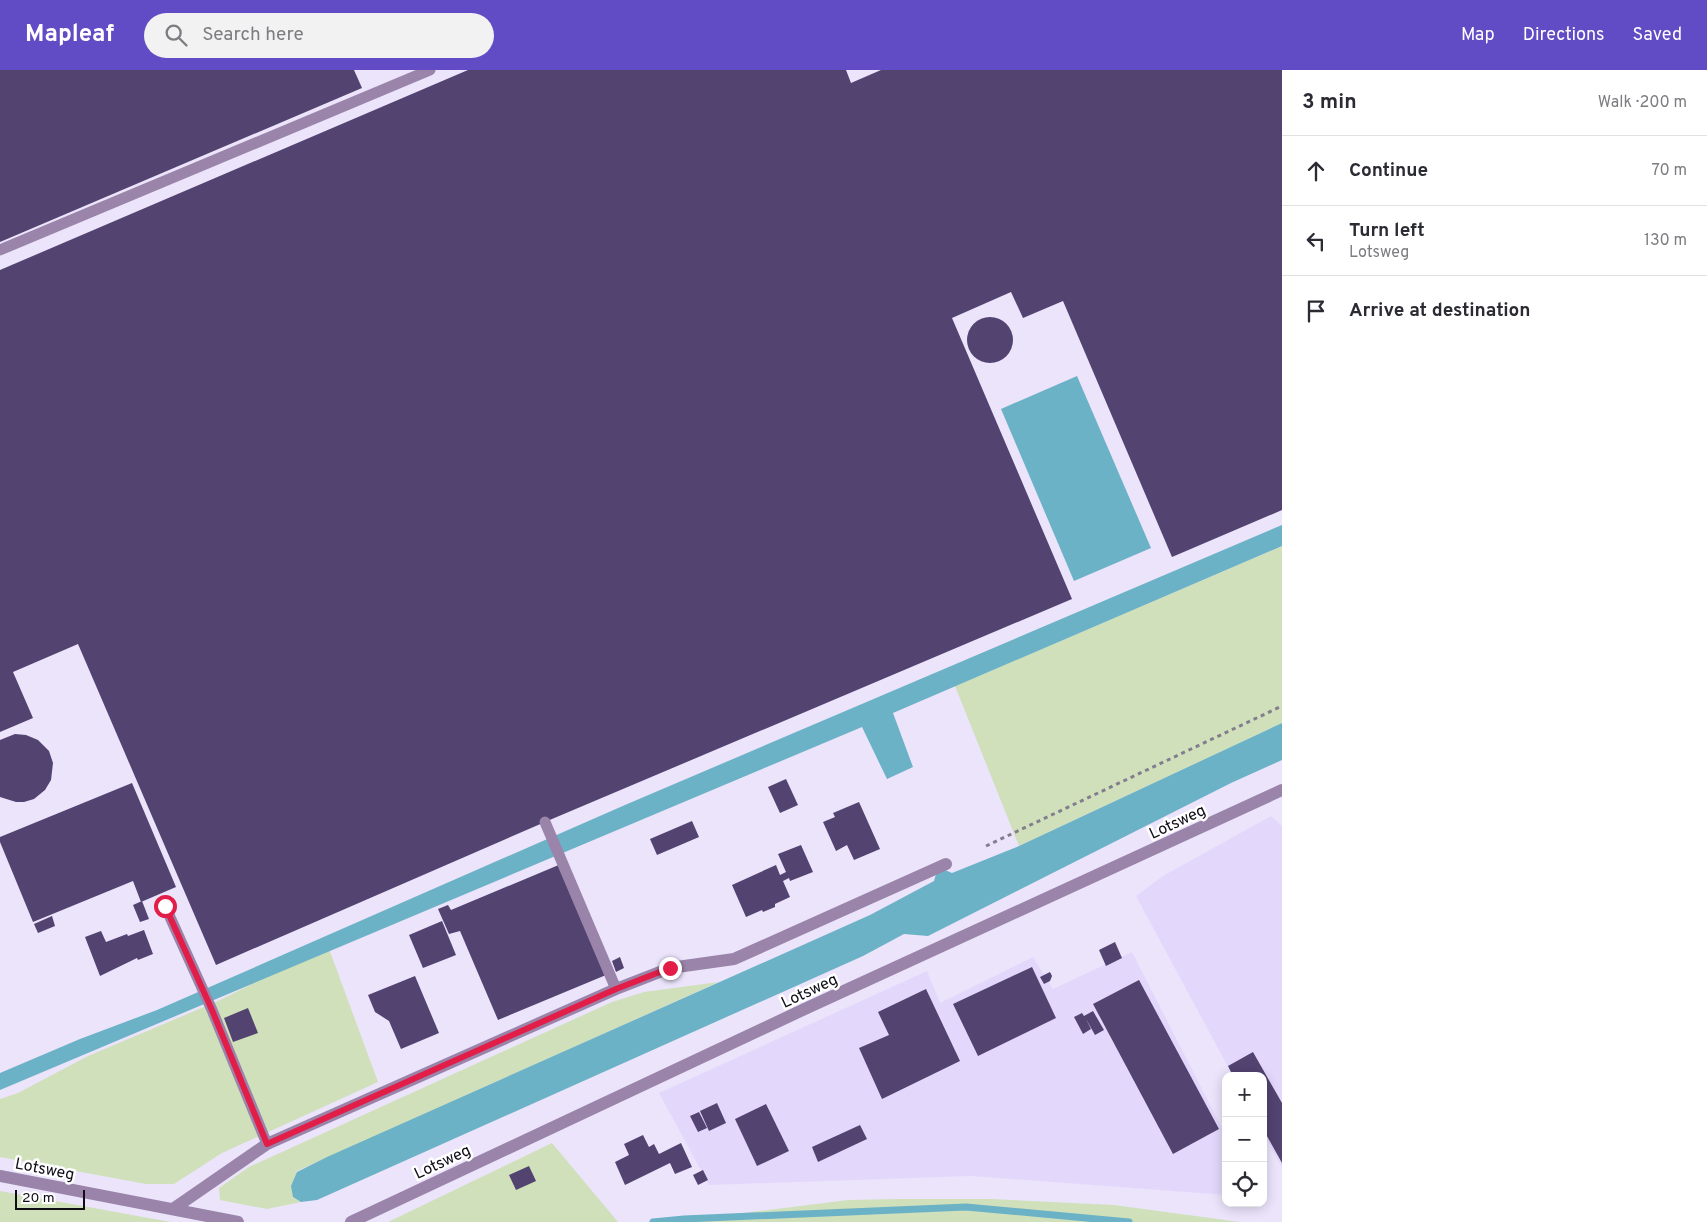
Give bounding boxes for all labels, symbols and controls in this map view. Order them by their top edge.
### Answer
search box [144,13,494,58]
text: Mapleaf [25,20,114,50]
icon: search [162,21,190,49]
text: Search here [202,23,304,47]
text: Map [1461,24,1495,47]
text: Directions [1523,24,1605,47]
text: Saved [1633,24,1682,47]
text: 3 min [1302,89,1357,116]
text: Walk · 200 m [1598,93,1687,113]
icon: ahead [1302,157,1330,185]
text: Continue [1349,159,1428,183]
text: 70 m [1652,161,1687,181]
text: Turn left [1349,219,1425,243]
icon: left [1302,227,1330,255]
text: 130 m [1644,231,1687,251]
text: Lotsweg [1349,243,1409,263]
icon: arrive [1302,297,1330,325]
text: Arrive at destination [1349,299,1530,323]
street label: Lotsweg [1146,801,1209,845]
route start [154,895,177,918]
route end [659,957,682,980]
street label: Lotsweg [778,970,841,1014]
map controls [1222,1072,1267,1207]
button: + [1222,1072,1267,1117]
button: − [1222,1117,1267,1162]
street label: Lotsweg [411,1141,474,1185]
street label: Lotsweg [13,1154,76,1186]
button: locate [1222,1162,1267,1207]
scale bar [15,1187,85,1210]
text: 20 m [22,1190,55,1207]

